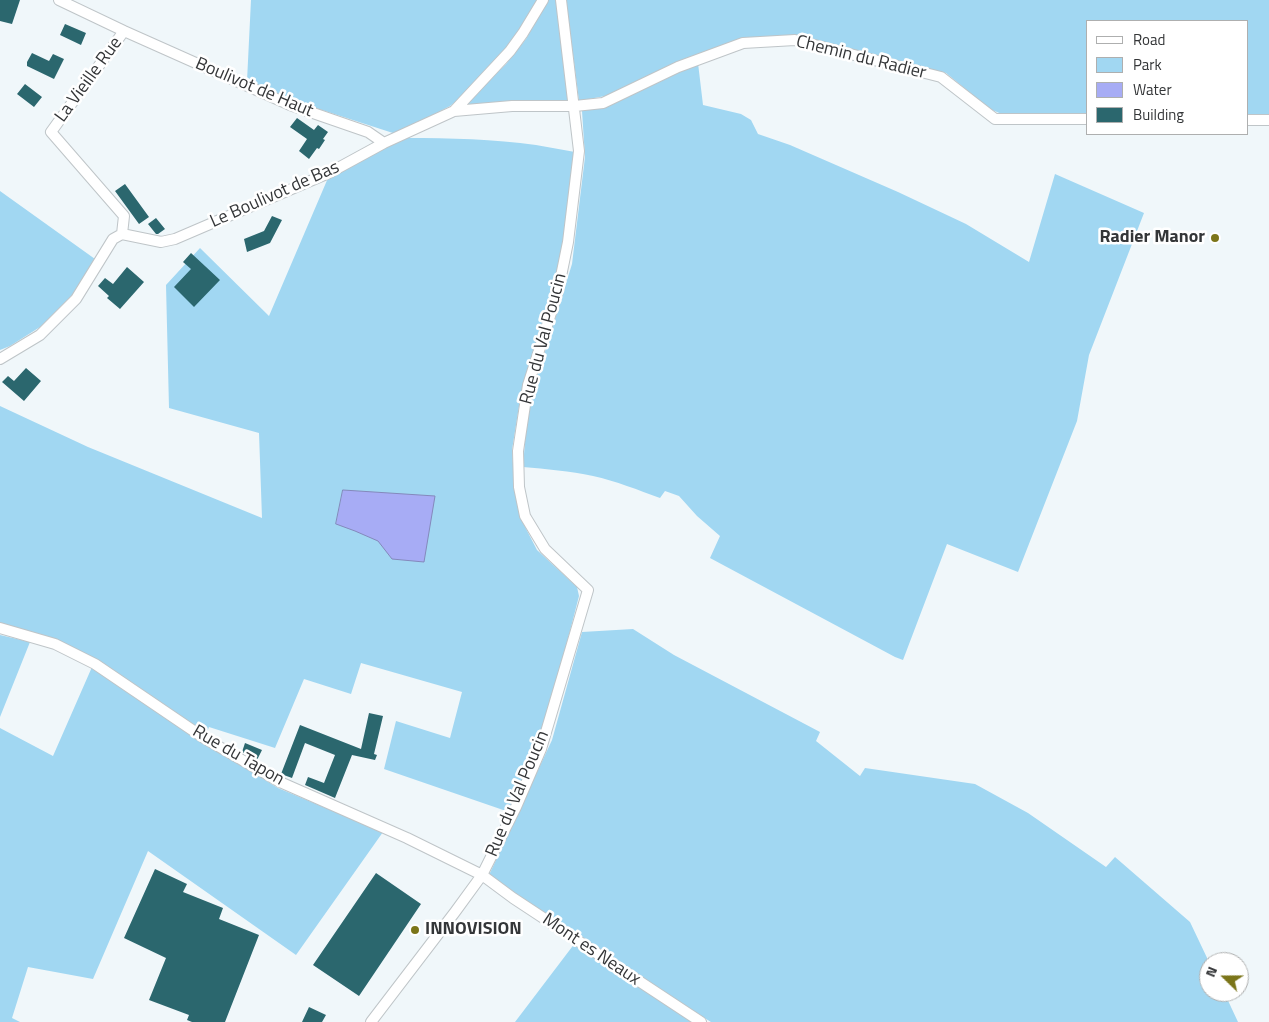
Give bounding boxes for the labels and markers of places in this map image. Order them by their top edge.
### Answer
place label: Radier Manor [1100,227,1205,249]
marker: Radier Manor [1209,232,1221,244]
place label: INNOVISION [425,919,522,941]
marker: INNOVISION [409,924,421,936]

